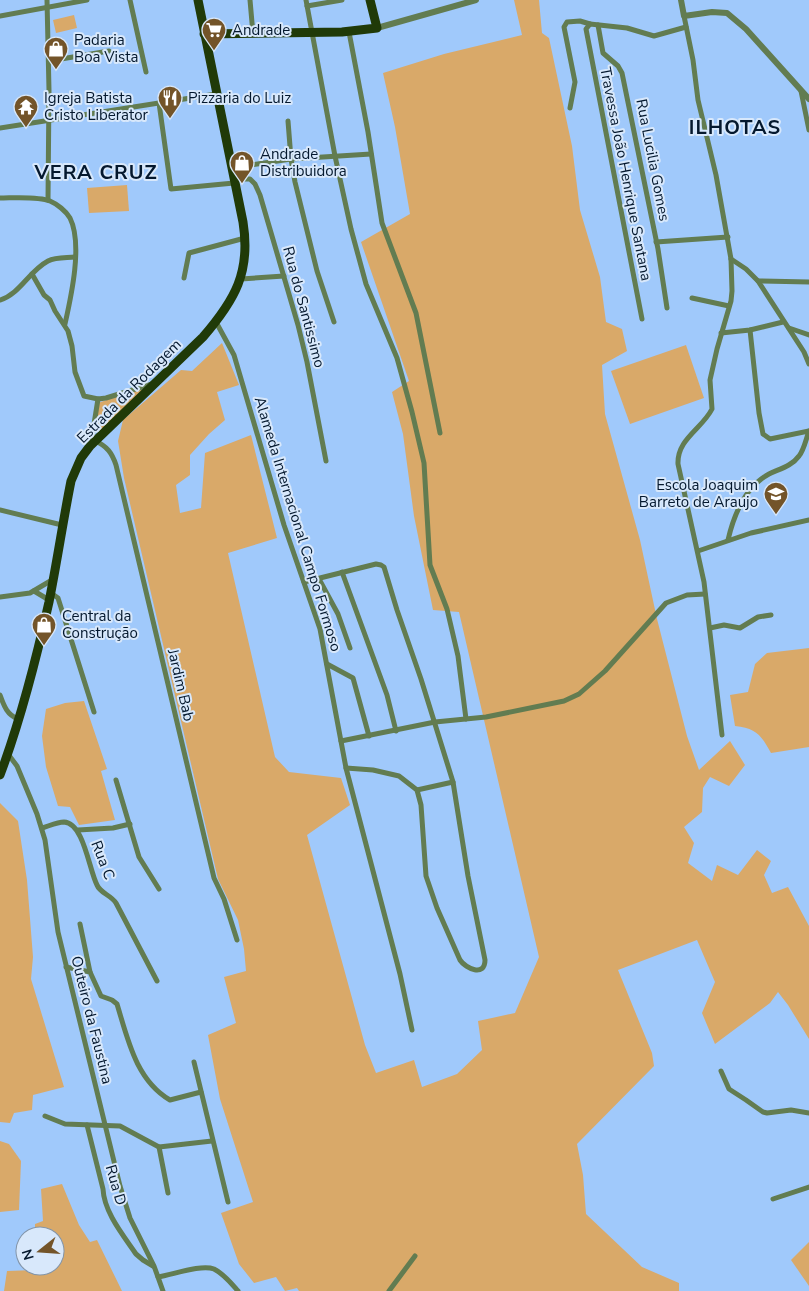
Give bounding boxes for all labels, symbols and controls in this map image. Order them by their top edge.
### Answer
supermarket icon: Andrade [201,17,227,51]
place label: Andrade [232,20,290,40]
place label: Padaria Boa Vista [74,30,138,67]
shop icon: Padaria Boa Vista [43,36,69,70]
street label: Travessa João Henrique Santana [595,65,657,283]
restaurant icon: Pizzaria do Luiz [157,85,183,119]
place label: Igreja Batista Cristo Liberator [44,88,149,125]
place label: Pizzaria do Luiz [188,88,291,108]
temple icon: Igreja Batista Cristo Liberator [13,94,39,128]
street label: Rua Lucilia Gomes [631,97,675,223]
district label: ILHOTAS [689,114,781,141]
place label: Andrade Distribuidora [260,144,347,181]
shop icon: Andrade Distribuidora [229,150,255,184]
district label: VERA CRUZ [33,159,158,186]
street label: Rua do Santissimo [278,244,330,370]
street label: Estrada da Rodagem [72,334,186,448]
street label: Alameda Internacional Campo Formoso [250,394,346,654]
place label: Escola Joaquim Barreto de Araujo [639,475,758,512]
school or university icon: Escola Joaquim Barreto de Araujo [763,481,789,515]
place label: Central da Construção [62,606,138,643]
shop icon: Central da Construção [31,612,57,646]
street label: Jardim Bab [163,646,199,723]
street label: Rua C [86,838,120,882]
street label: Outeiro da Faustina [66,954,118,1086]
street label: Rua D [101,1162,131,1208]
north arrow [15,1226,65,1276]
text: N [17,1247,39,1262]

